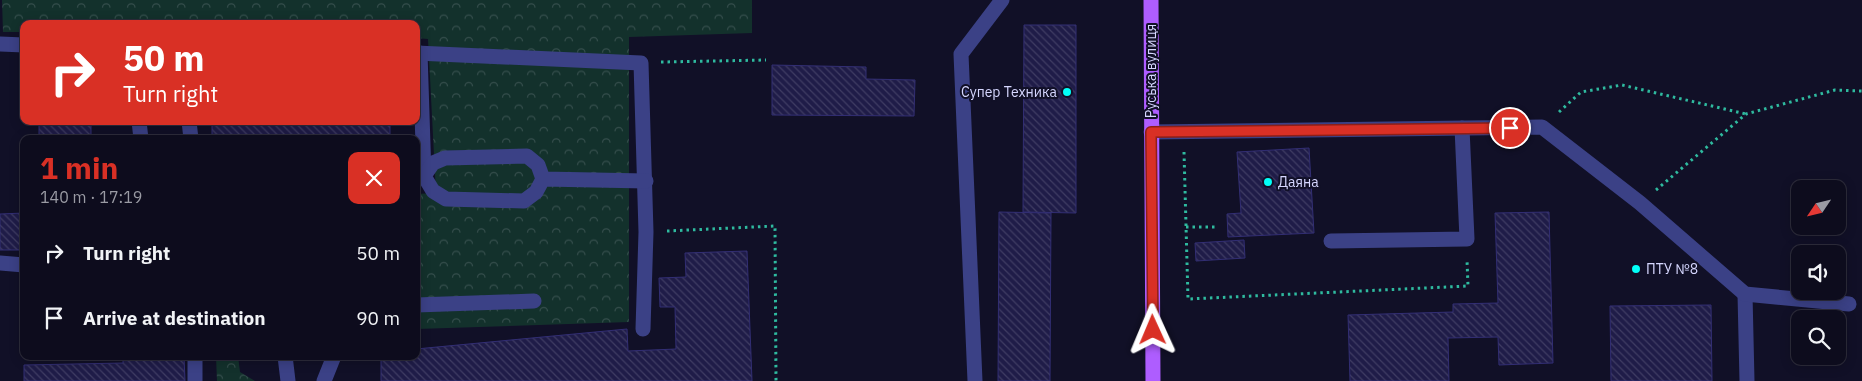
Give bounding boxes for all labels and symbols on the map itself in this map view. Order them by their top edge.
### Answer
street label: Руська вулиця [1142,24,1160,118]
place label: Супер Техника [961,83,1058,101]
marker: Супер Техника [1061,86,1073,98]
pin [1489,107,1531,149]
place label: Даяна [1278,173,1319,191]
marker: Даяна [1262,176,1274,188]
north arrow [1791,180,1846,235]
place label: ПТУ №8 [1646,260,1698,278]
marker: ПТУ №8 [1630,263,1642,275]
position arrow [1126,303,1178,355]

